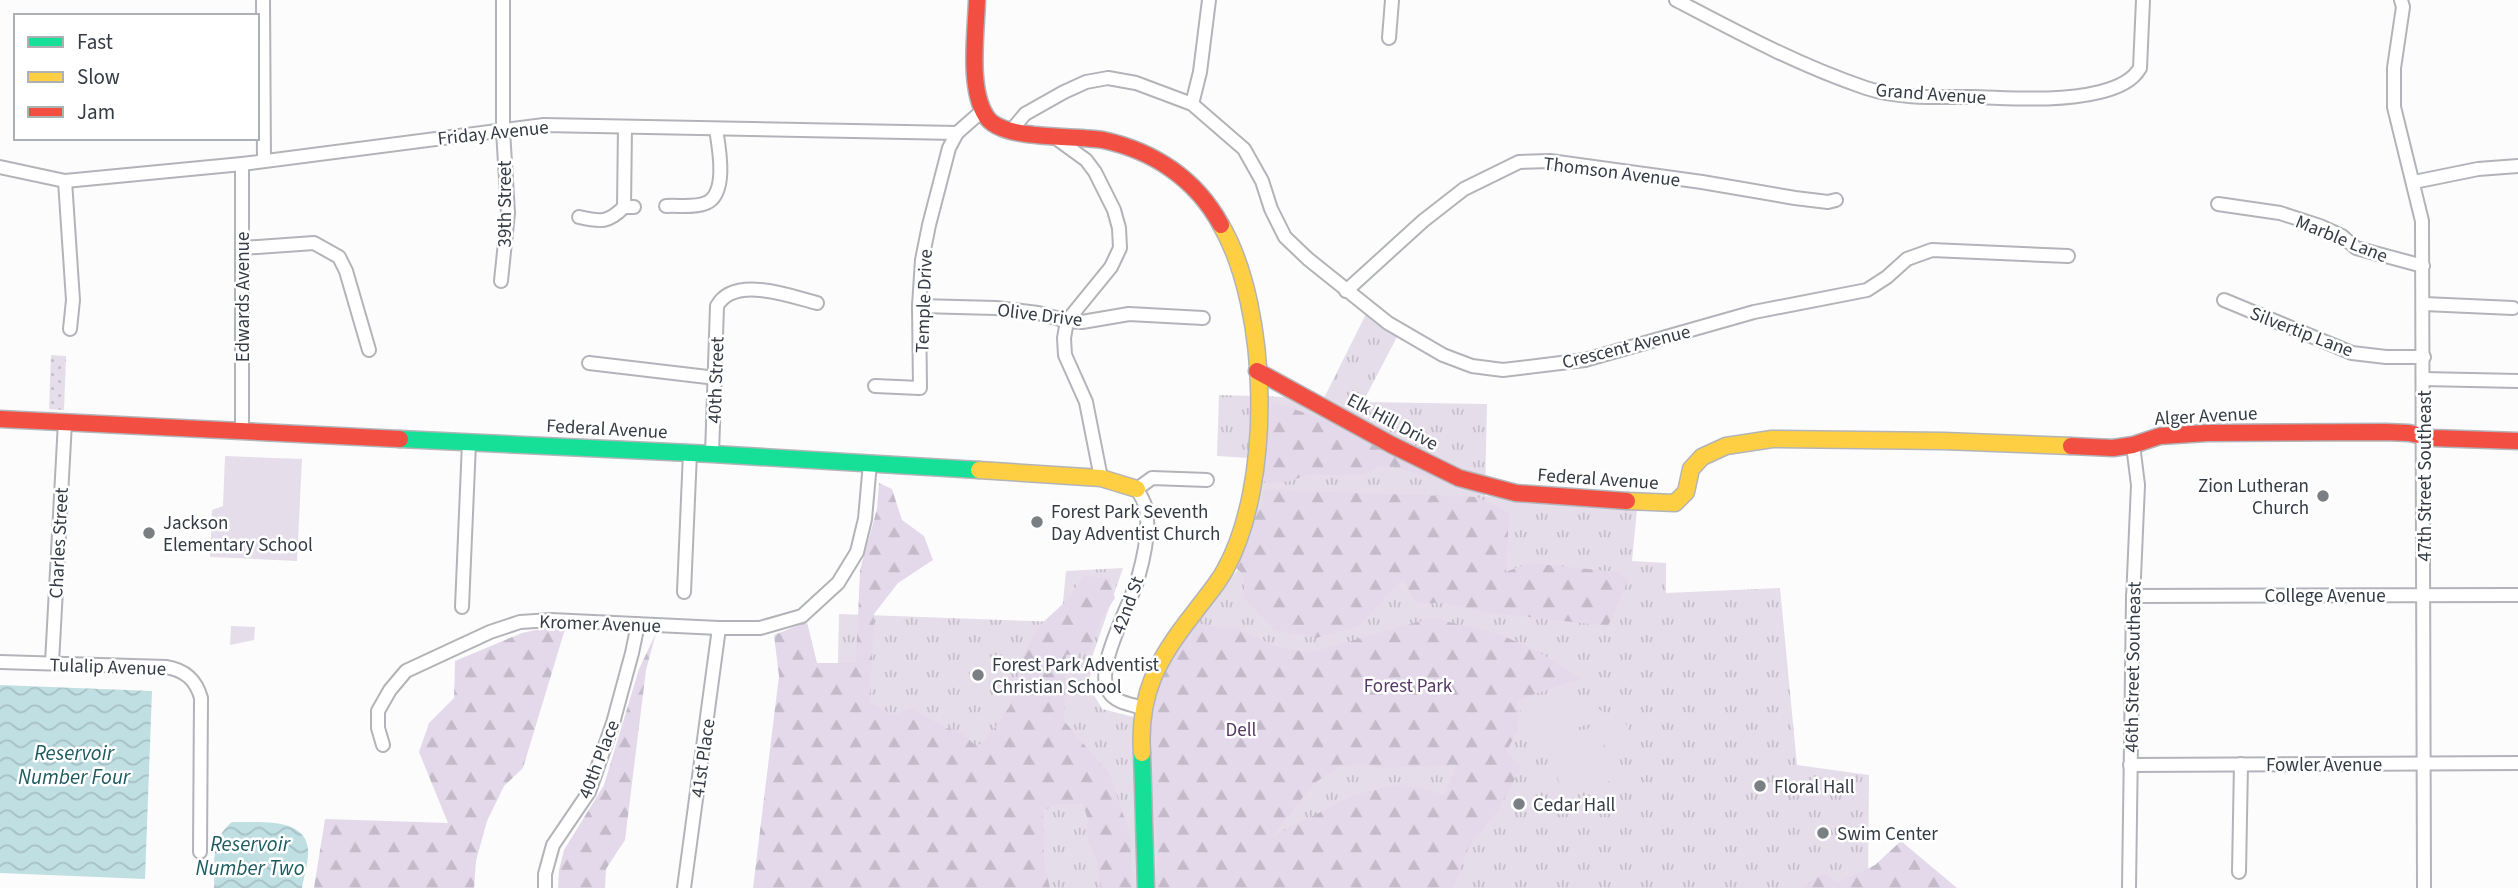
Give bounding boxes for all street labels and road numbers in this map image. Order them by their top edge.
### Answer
street label: Grand Avenue [1875,77,1987,112]
street label: Friday Avenue [436,114,550,153]
street label: Thomson Avenue [1542,151,1682,194]
street label: 39th Street [492,160,519,248]
street label: Marble Lane [2291,209,2392,270]
street label: Edwards Avenue [230,232,257,362]
street label: Temple Drive [909,249,940,353]
street label: Olive Drive [996,297,1084,334]
street label: Silvertip Lane [2246,300,2357,364]
street label: Crescent Avenue [1559,318,1693,376]
street label: 40th Street [701,336,732,424]
street label: Elk Hill Drive [1342,387,1443,458]
street label: 47th Street Southeast [2412,390,2439,562]
street label: Alger Avenue [2154,400,2258,433]
street label: Federal Avenue [546,413,668,446]
street label: Federal Avenue [1536,462,1659,497]
street label: Charles Street [43,486,76,599]
street label: 42nd St [1106,572,1152,638]
street label: 46th Street Southeast [2119,581,2149,753]
street label: College Avenue [2264,583,2386,610]
street label: Kromer Avenue [539,609,661,640]
street label: Tulalip Avenue [49,652,167,683]
street label: 40th Place [572,716,627,803]
street label: 41st Place [685,717,722,799]
street label: Fowler Avenue [2266,752,2382,779]

